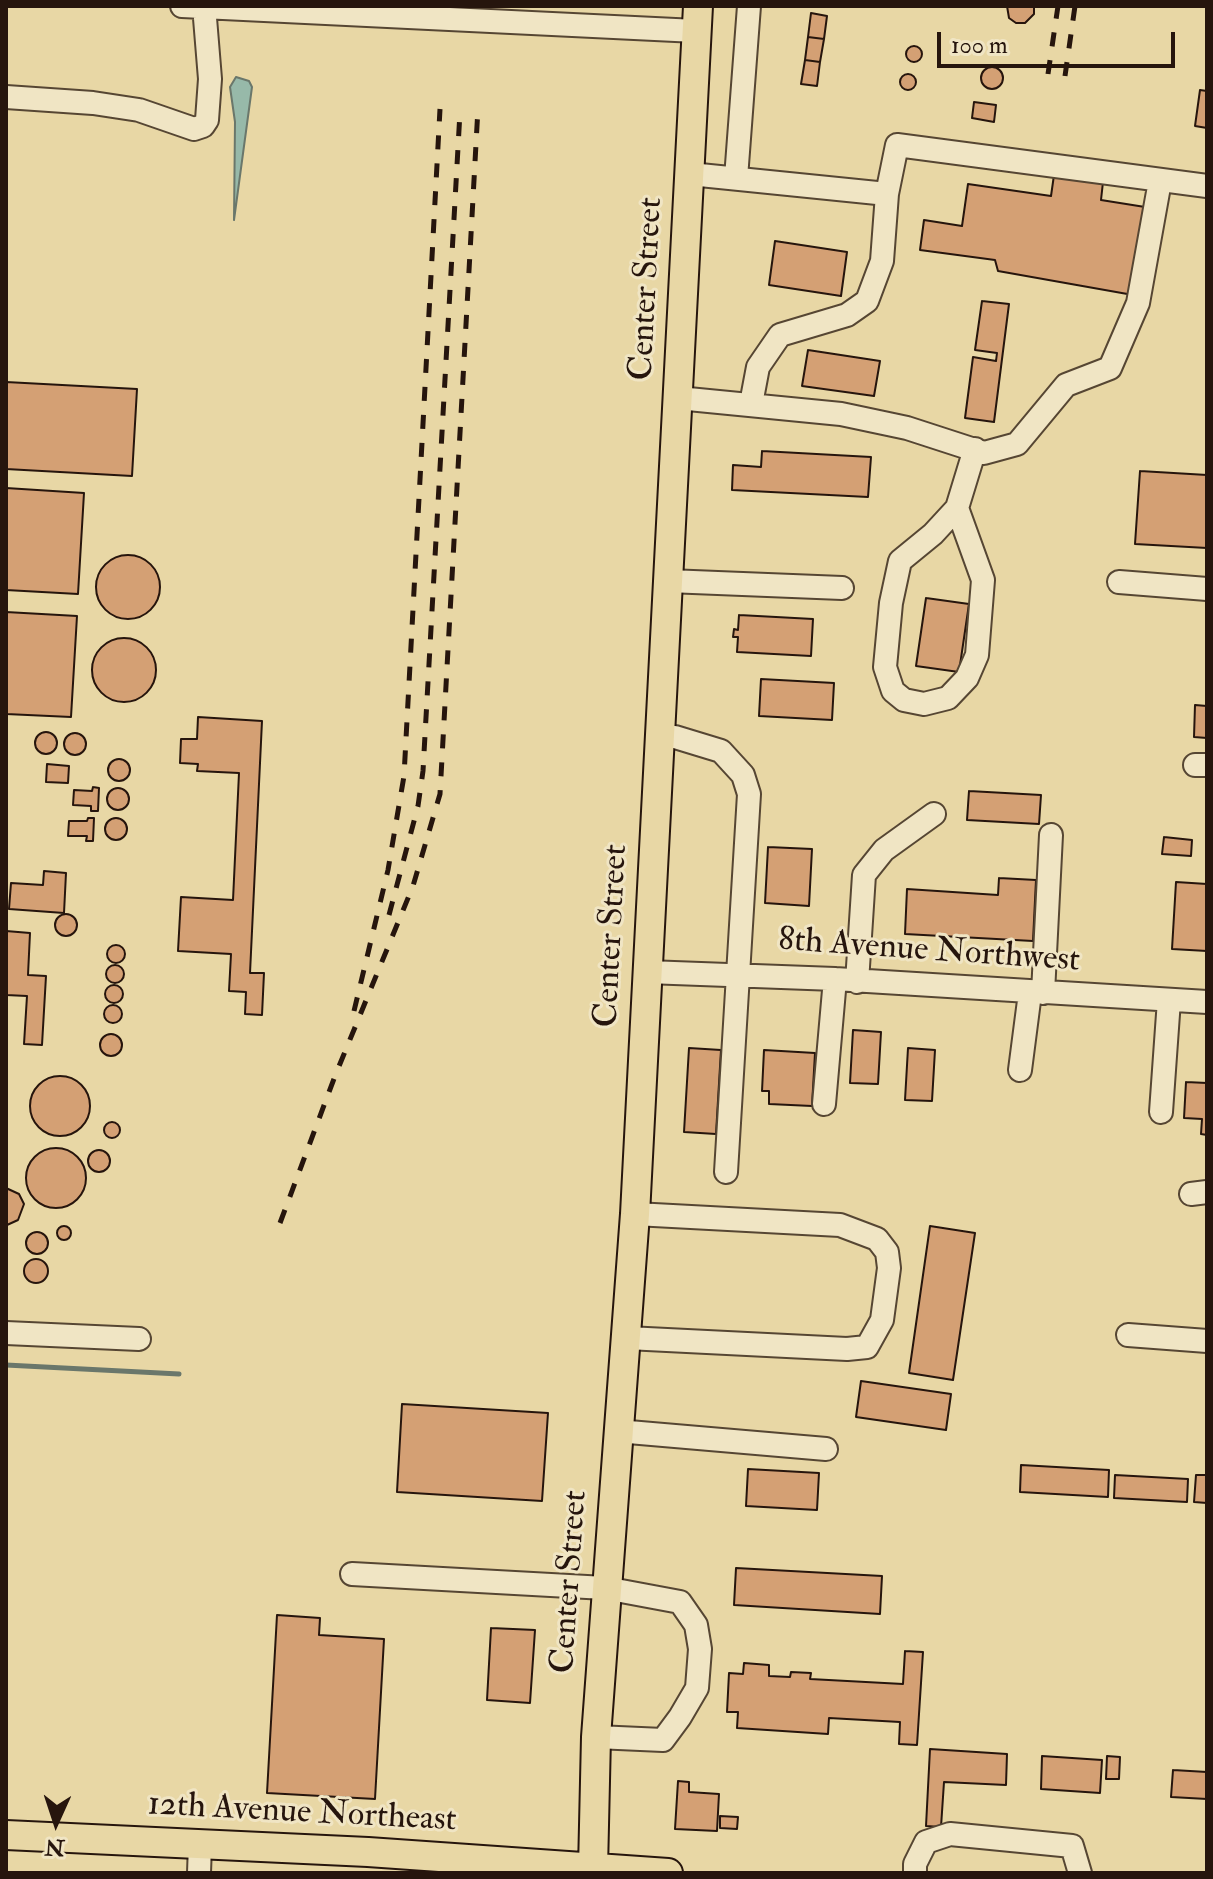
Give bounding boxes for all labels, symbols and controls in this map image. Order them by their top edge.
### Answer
scale bar [941,16,1179,66]
text: 100 m [951,30,1008,61]
street label: Center Street [623,196,673,382]
street label: Center Street [588,843,638,1029]
street label: 8th Avenue Northwest [777,921,1081,983]
street label: Center Street [544,1489,598,1675]
north arrow [16,1783,96,1863]
street label: 12th Avenue Northeast [146,1786,458,1842]
text: N [44,1832,65,1861]

